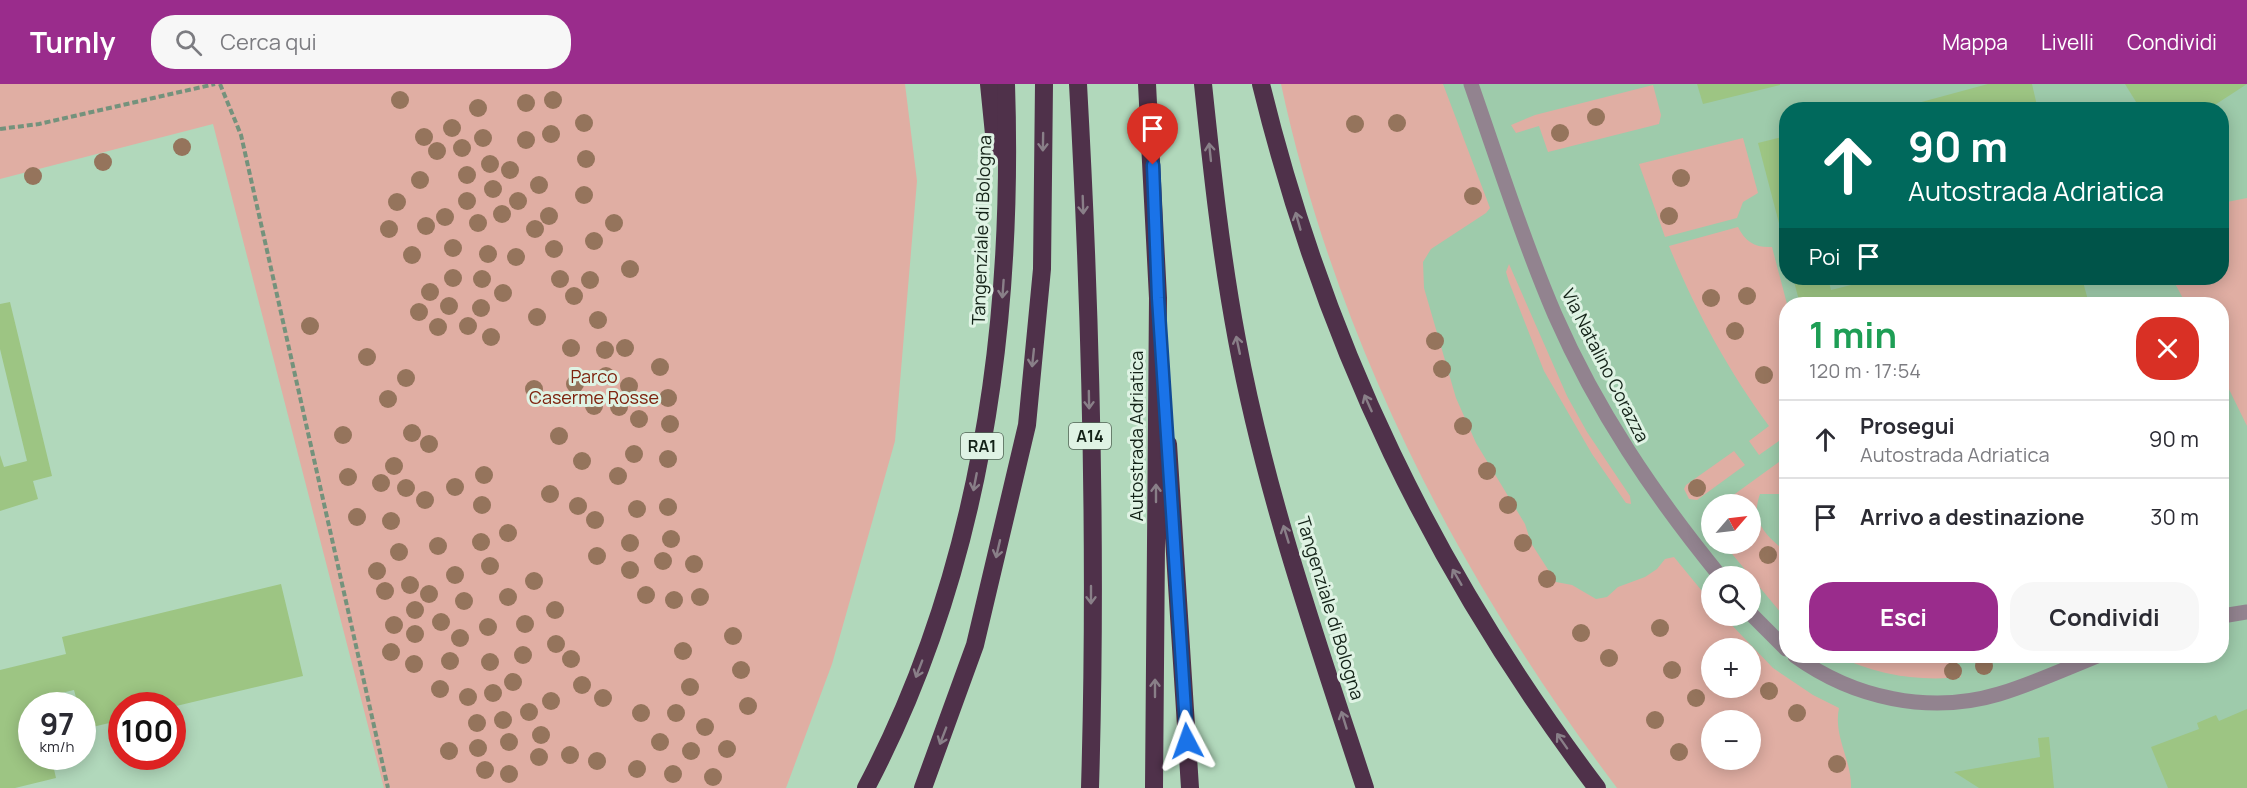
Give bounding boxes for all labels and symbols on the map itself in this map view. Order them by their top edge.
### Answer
pin [1127,103,1178,165]
one-way arrow [1038,132,1049,152]
street label: Tangenziale di Bologna [966,135,996,325]
one-way arrow [1204,143,1215,163]
one-way arrow [1078,195,1089,215]
one-way arrow [1292,212,1303,231]
one-way arrow [997,279,1008,299]
street label: Via Natalino Corazza [1557,284,1655,446]
one-way arrow [1232,336,1243,356]
one-way arrow [1027,348,1038,368]
street label: Autostrada Adriatica [1124,351,1148,521]
park label: Parco Caserme Rosse [529,364,659,409]
one-way arrow [1083,390,1095,410]
one-way arrow [1361,395,1373,413]
road number: A14 [1069,423,1111,449]
road number: RA1 [961,433,1003,459]
one-way arrow [969,472,980,492]
one-way arrow [1150,483,1162,503]
north arrow [1701,494,1761,554]
street label: Tangenziale di Bologna [1292,514,1370,702]
one-way arrow [1280,525,1291,544]
one-way arrow [991,540,1003,559]
one-way arrow [1450,569,1462,586]
one-way arrow [1085,585,1097,605]
one-way arrow [913,659,924,677]
one-way arrow [1149,678,1161,698]
speed limit sign: 100 [108,692,186,770]
position arrow [1155,709,1219,773]
one-way arrow [1338,711,1349,730]
one-way arrow [937,726,948,745]
one-way arrow [1556,733,1568,749]

